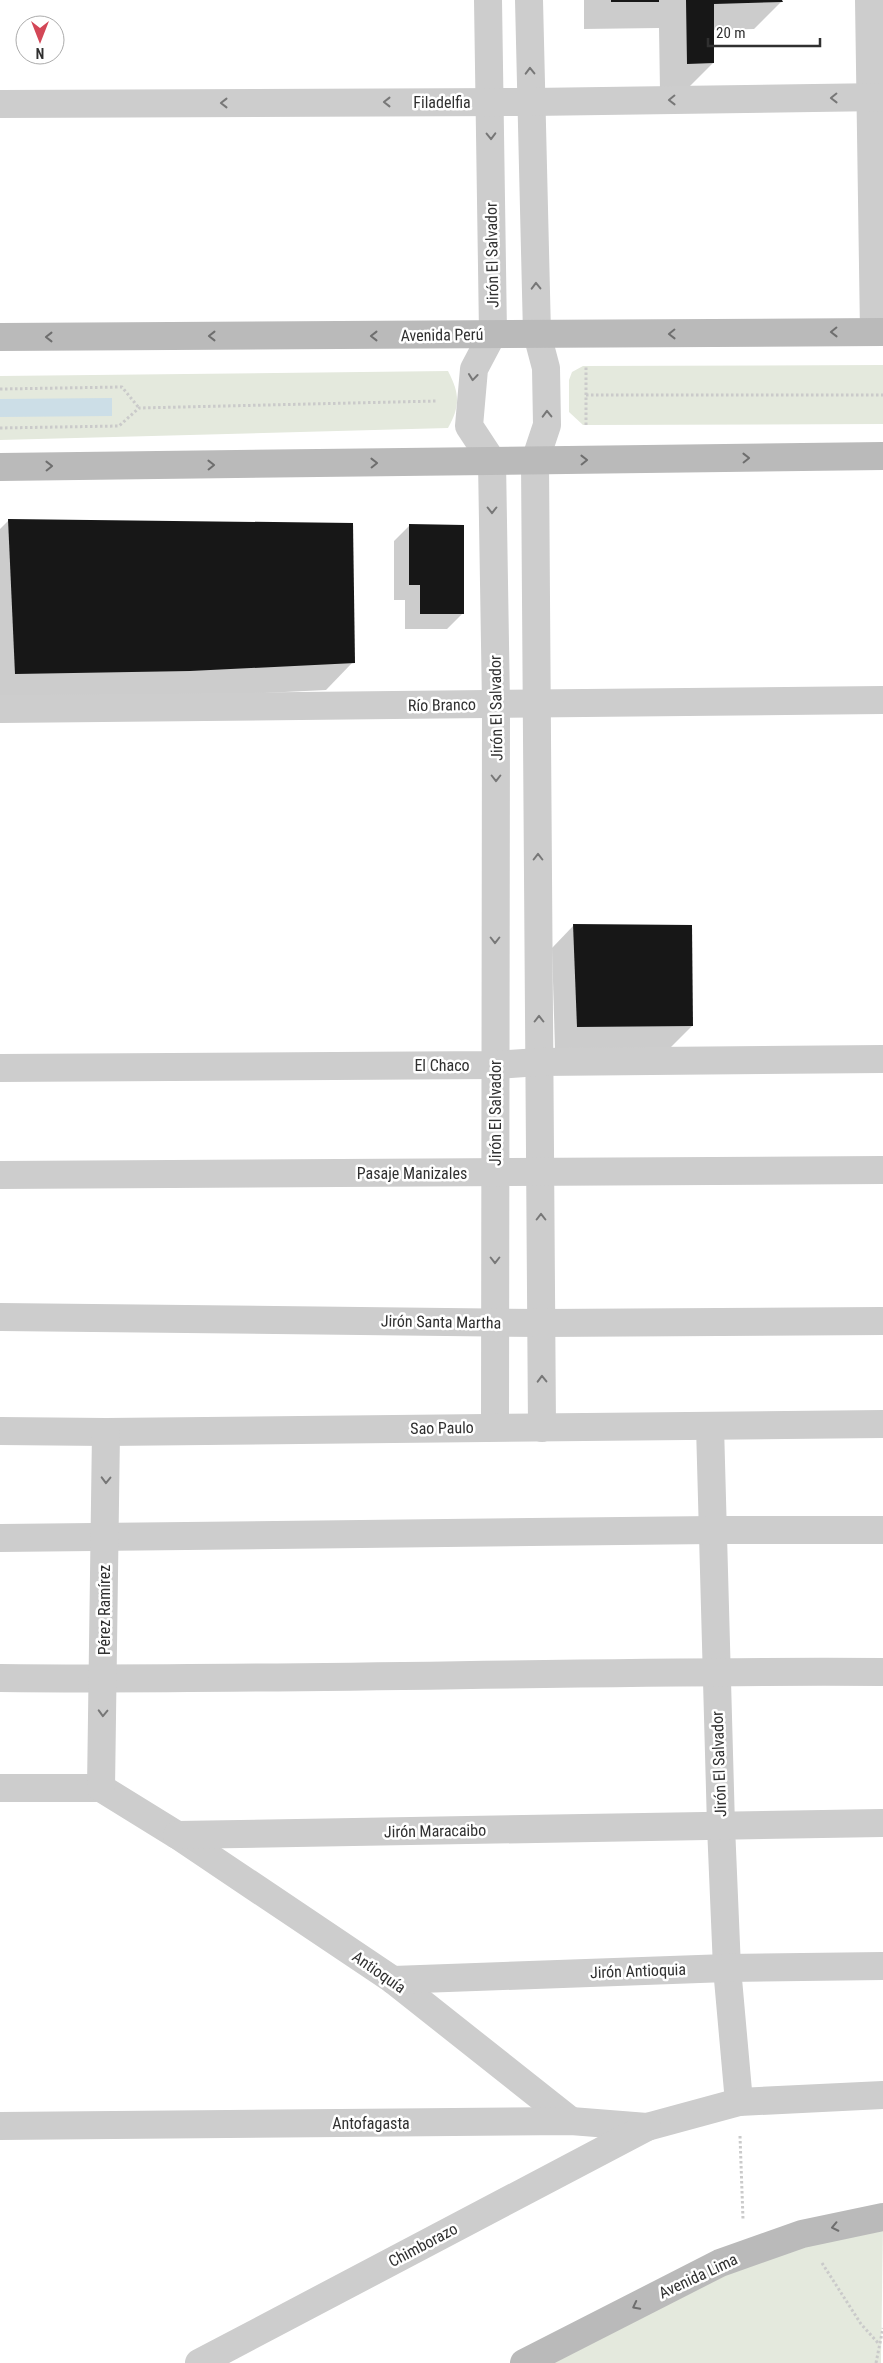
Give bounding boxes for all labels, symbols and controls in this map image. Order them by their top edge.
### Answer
north arrow [15,15,65,65]
scale bar [708,15,820,47]
text: 20 m [716,24,746,42]
text: N [36,45,44,61]
one-way arrow [525,67,535,74]
street label: Filadelfia [413,93,471,112]
one-way arrow [830,93,838,103]
one-way arrow [668,95,676,105]
one-way arrow [383,97,390,107]
one-way arrow [220,98,228,108]
one-way arrow [485,132,496,140]
street label: Jirón El Salvador [482,202,502,308]
one-way arrow [531,281,541,289]
street label: Avenida Perú [401,325,483,345]
one-way arrow [830,327,838,337]
one-way arrow [668,329,676,339]
one-way arrow [208,331,216,341]
one-way arrow [370,331,378,341]
one-way arrow [45,332,53,342]
one-way arrow [468,373,479,381]
one-way arrow [542,410,552,418]
one-way arrow [742,453,750,463]
one-way arrow [580,455,588,465]
one-way arrow [370,458,378,468]
one-way arrow [207,459,215,470]
one-way arrow [45,461,53,471]
one-way arrow [487,506,497,514]
street label: Jirón El Salvador [486,655,506,761]
street label: Río Branco [408,695,476,715]
one-way arrow [491,774,501,782]
one-way arrow [533,853,543,860]
one-way arrow [490,936,501,944]
one-way arrow [534,1015,544,1023]
street label: El Chaco [414,1056,470,1075]
street label: Jirón El Salvador [486,1060,505,1166]
street label: Pasaje Manizales [357,1164,467,1183]
one-way arrow [536,1213,546,1220]
one-way arrow [490,1256,500,1264]
street label: Jirón Santa Martha [381,1311,501,1333]
one-way arrow [537,1375,547,1382]
street label: Sao Paulo [410,1418,474,1438]
one-way arrow [101,1477,111,1485]
street label: Pérez Ramírez [95,1565,114,1655]
one-way arrow [98,1710,108,1717]
street label: Jirón El Salvador [708,1711,730,1817]
street label: Jirón Maracaibo [384,1821,486,1841]
street label: Antioquía [349,1947,409,1997]
street label: Jirón Antioquia [590,1960,686,1982]
street label: Antofagasta [332,2114,410,2133]
street label: Chimborazo [385,2219,461,2271]
one-way arrow [831,2221,840,2232]
street label: Avenida Lima [656,2249,740,2303]
one-way arrow [633,2300,642,2310]

